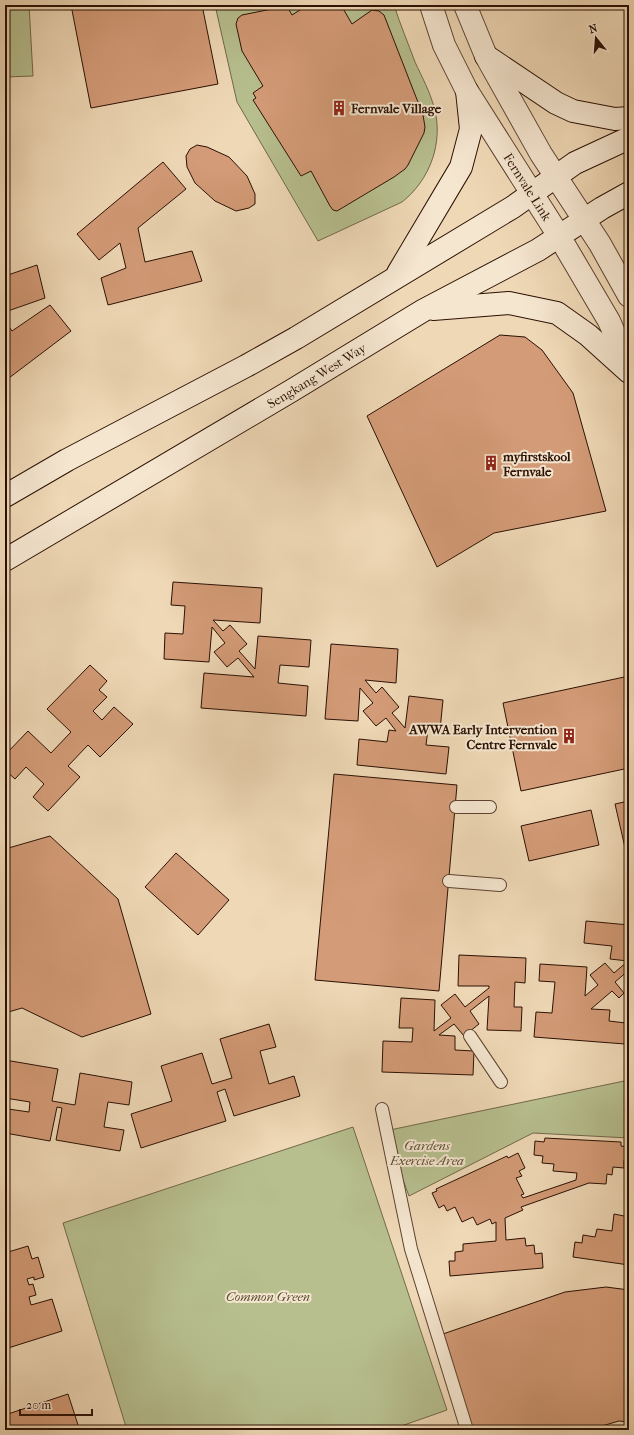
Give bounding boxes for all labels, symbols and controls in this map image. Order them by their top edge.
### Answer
north arrow [576,18,616,58]
text: N [587,21,600,36]
building icon: Fernvale Village [330,99,348,117]
place label: Fernvale Village [350,101,442,117]
street label: Fernvale Link [501,150,555,224]
street label: Sengkang West Way [264,339,369,411]
place label: myfirstskool Fernvale [502,449,571,479]
building icon: myfirstskool Fernvale [482,454,500,472]
place label: AWWA Early Intervention Centre Fernvale [408,722,558,752]
building icon: AWWA Early Intervention Centre Fernvale [560,727,578,745]
park label: Gardens Exercise Area [389,1138,464,1168]
park label: Common Green [226,1289,310,1304]
scale bar [20,1391,92,1417]
text: 20 m [26,1398,51,1412]

